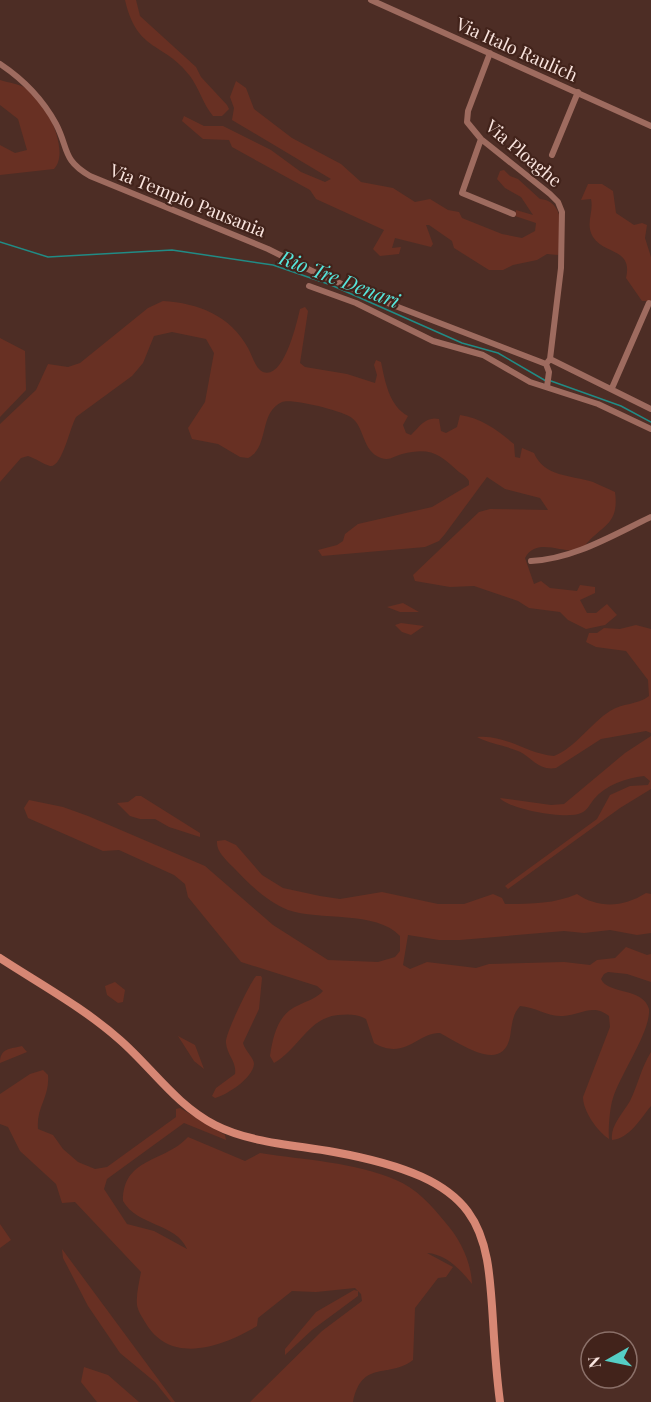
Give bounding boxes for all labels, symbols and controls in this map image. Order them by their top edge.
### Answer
street label: Via Italo Raulich [451,11,582,87]
street label: Via Ploaghe [480,113,567,192]
street label: Via Tempio Pausania [105,157,270,242]
water label: Rio Tre Denari [275,242,405,314]
north arrow [579,1330,639,1390]
text: N [582,1355,605,1370]

